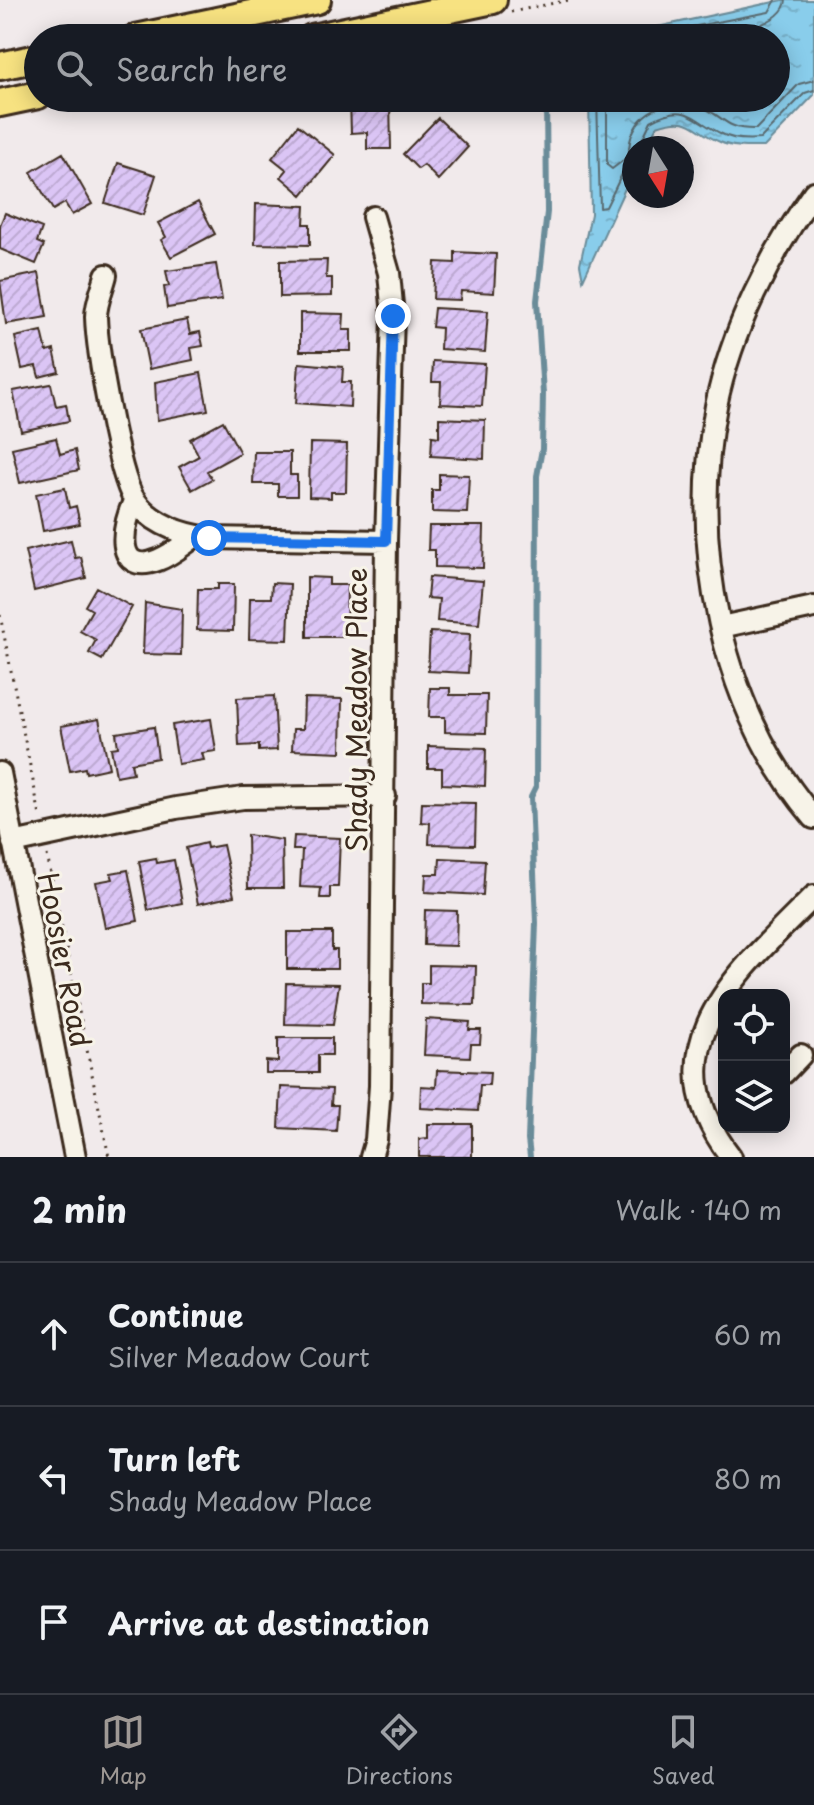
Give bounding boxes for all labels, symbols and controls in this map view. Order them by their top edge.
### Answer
search box [24,24,790,112]
icon: search [52,46,96,90]
text: Search here [116,46,288,91]
north arrow [622,136,694,208]
route end [375,298,411,334]
route start [191,520,227,556]
street label: Shady Meadow Place [334,568,377,852]
street label: Hoosier Road [27,869,103,1051]
map controls [718,989,790,1133]
button: locate [718,989,790,1061]
button: layers [718,1061,790,1133]
text: 2 min [32,1183,127,1235]
text: Walk · 140 m [616,1190,782,1229]
text: Continue [108,1292,243,1337]
icon: ahead [32,1312,76,1356]
text: 60 m [714,1315,782,1354]
text: Silver Meadow Court [108,1337,370,1376]
text: Turn left [108,1436,240,1481]
icon: left [32,1456,76,1500]
text: 80 m [714,1459,782,1498]
text: Shady Meadow Place [108,1481,372,1520]
icon: arrive [32,1600,76,1644]
text: Arrive at destination [108,1600,430,1645]
tab: Map [100,1710,147,1791]
tab: Directions [346,1710,453,1791]
tab: Saved [652,1710,714,1791]

